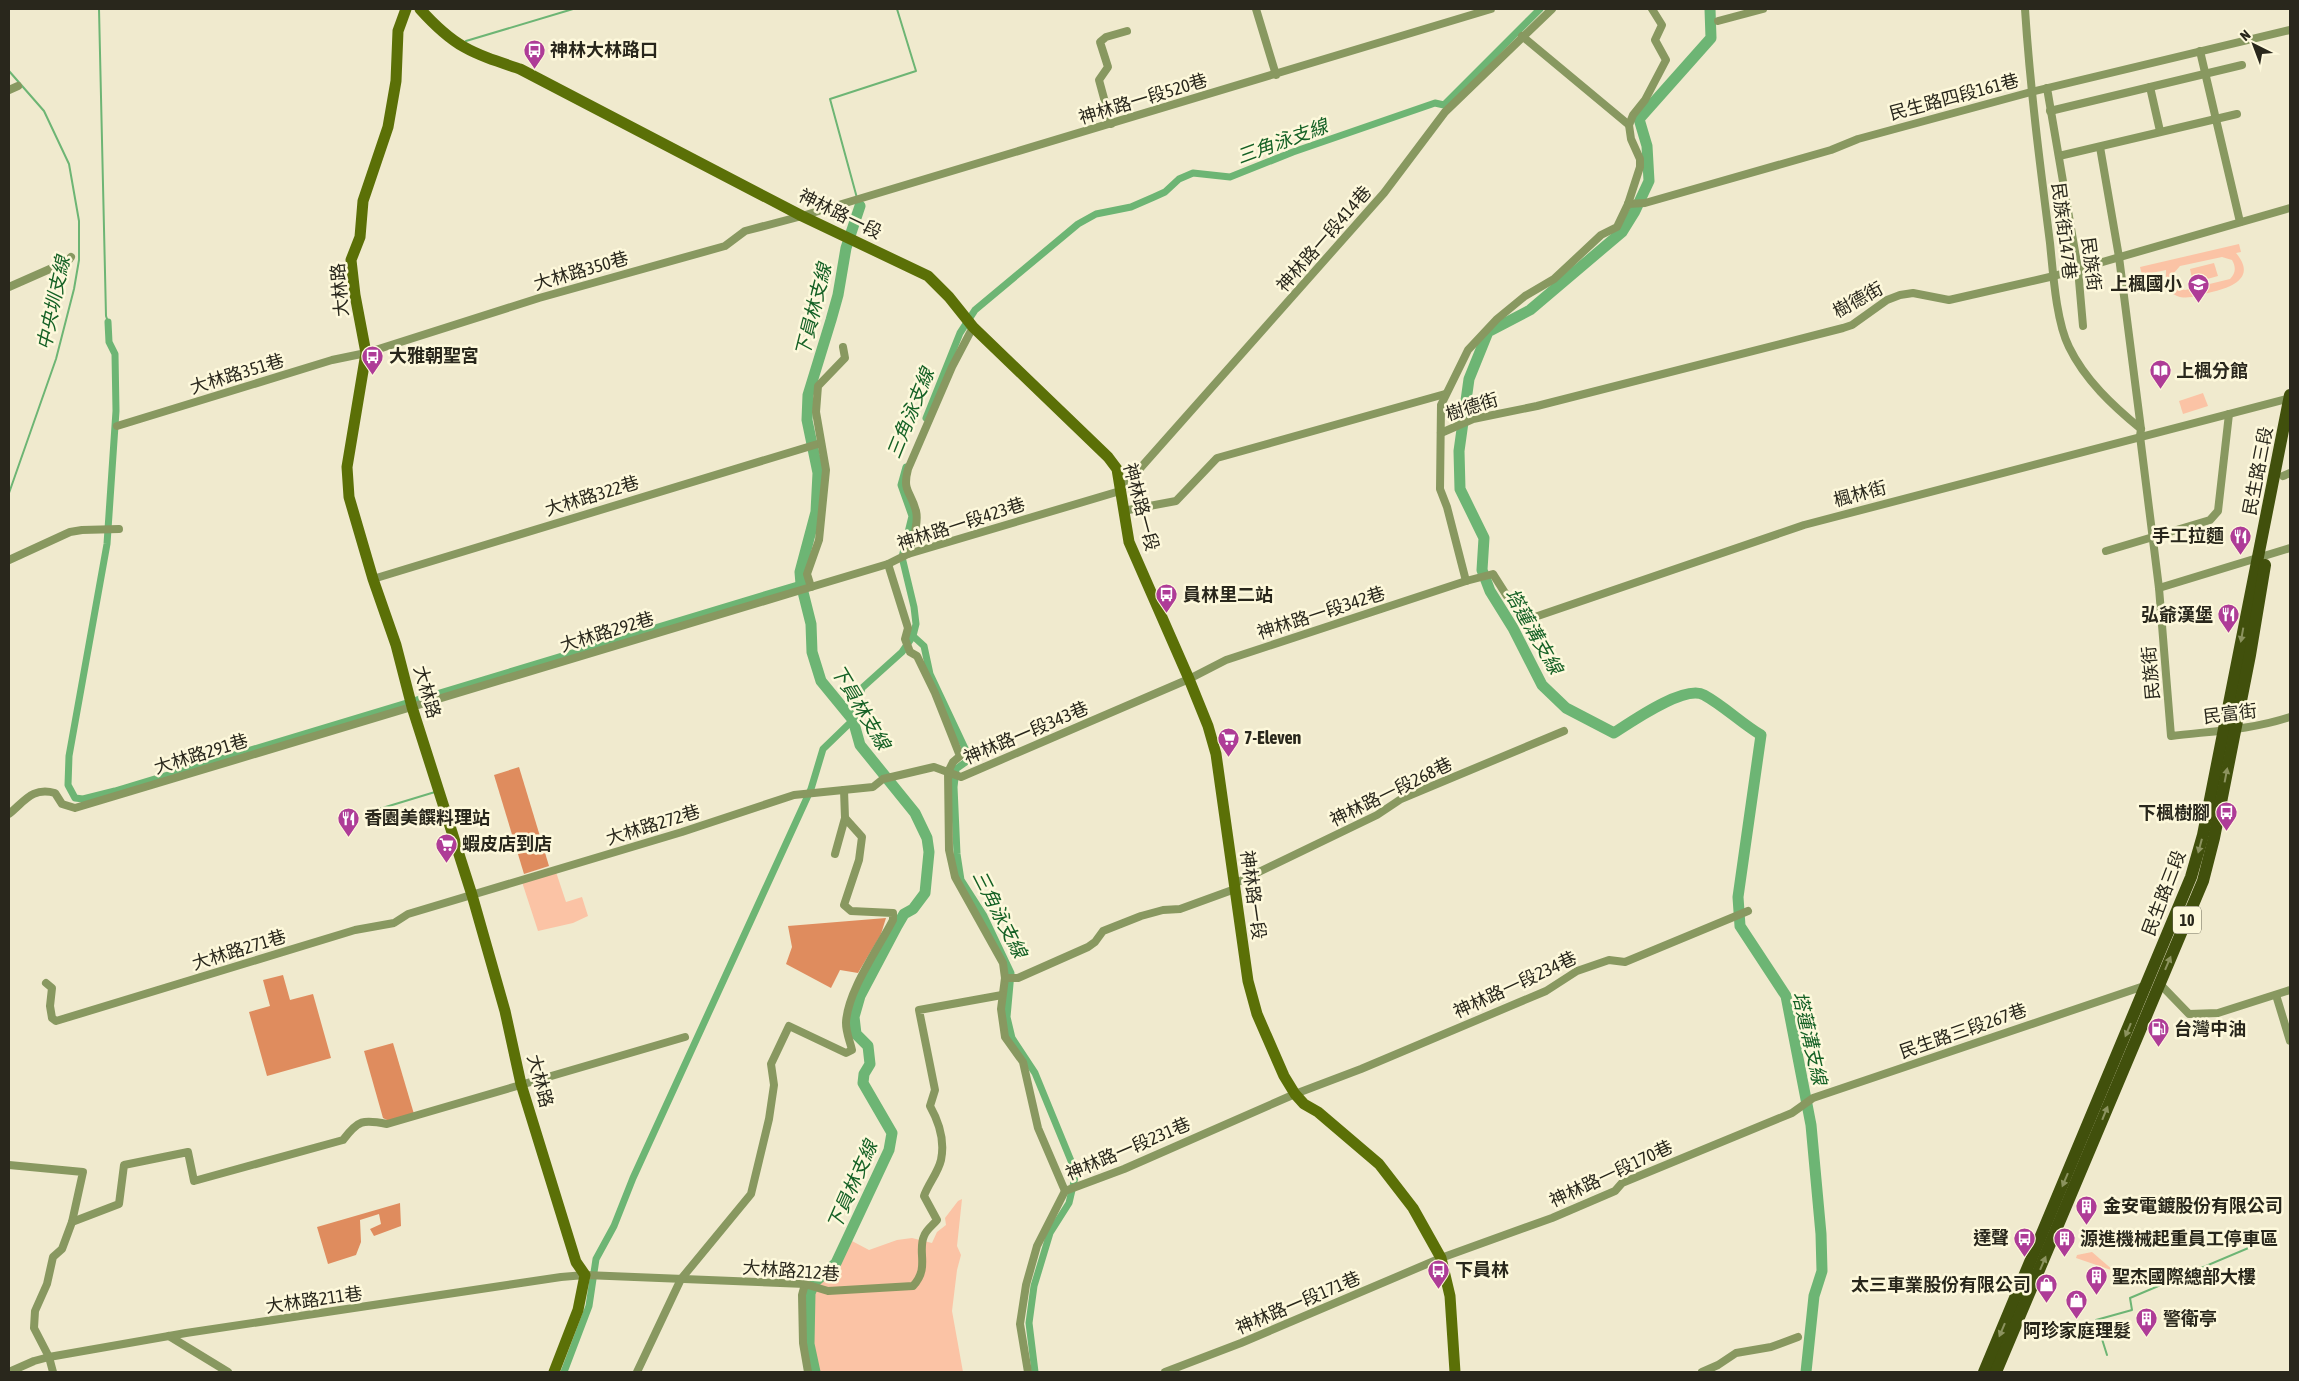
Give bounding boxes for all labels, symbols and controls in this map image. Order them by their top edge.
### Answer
north arrow [2229,20,2279,70]
text: N [2237,27,2254,44]
bus stop icon: 神林大林路口 [522,38,546,69]
place label: 神林大林路口 [550,39,658,60]
street label: 神林路一段520巷 [1076,69,1210,128]
street label: 民生路四段161巷 [1887,69,2021,124]
water label: 三角泳支線 [1234,114,1332,168]
street label: 神林路一段414巷 [1272,181,1375,296]
street label: 民族街147巷 [2048,181,2081,281]
street label: 神林路一段 [795,184,885,243]
street label: 民族街 [2078,236,2105,292]
street label: 大林路350巷 [531,247,631,294]
water label: 中央圳支線 [32,252,74,352]
water label: 下員林支線 [791,259,836,359]
street label: 大林路 [327,262,352,318]
school or university icon: 上楓國小 [2186,272,2210,303]
place label: 上楓國小 [2110,273,2182,294]
street label: 樹德街 [1829,277,1886,322]
bus stop icon: 大雅朝聖宮 [361,344,385,375]
place label: 大雅朝聖宮 [389,345,479,366]
street label: 大林路351巷 [187,349,286,398]
library icon: 上楓分館 [2148,359,2172,390]
place label: 上楓分館 [2176,360,2248,381]
water label: 三角泳支線 [882,363,939,461]
street label: 樹德街 [1443,389,1501,424]
street label: 民生路三段 [2239,425,2276,517]
street label: 神林路一段 [1120,461,1163,553]
street label: 大林路322巷 [542,471,641,520]
street label: 楓林街 [1831,476,1889,511]
street label: 神林路一段423巷 [894,493,1028,554]
restaurant icon: 手工拉麵 [2228,524,2252,555]
place label: 手工拉麵 [2152,525,2224,546]
street label: 神林路一段342巷 [1254,582,1388,643]
bus stop icon: 員林里二站 [1155,583,1179,614]
place label: 員林里二站 [1183,584,1273,605]
water label: 塔蓮溝支線 [1501,584,1568,679]
restaurant icon: 弘爺漢堡 [2217,603,2241,634]
place label: 弘爺漢堡 [2141,604,2213,625]
street label: 大林路292巷 [557,607,656,656]
one-way arrow [2238,628,2246,644]
street label: 民族街 [2138,645,2163,701]
water label: 下員林支線 [827,661,896,755]
street label: 大林路 [410,663,445,721]
street label: 神林路一段343巷 [960,697,1091,768]
street label: 民富街 [2202,700,2258,727]
supermarket icon: 7-Eleven [1216,726,1240,757]
place label: 7-Eleven [1244,727,1302,748]
street label: 大林路291巷 [151,729,250,778]
street label: 神林路一段268巷 [1326,753,1455,830]
one-way arrow [2223,767,2231,783]
street label: 大林路272巷 [603,800,702,849]
bus stop icon: 下楓樹腳 [2214,801,2238,832]
place label: 下楓樹腳 [2138,802,2210,823]
restaurant icon: 香園美饌料理站 [336,806,360,837]
place label: 香園美饌料理站 [364,807,490,828]
supermarket icon: 蝦皮店到店 [434,832,458,863]
place label: 蝦皮店到店 [462,833,552,854]
one-way arrow [2196,838,2204,853]
street label: 民生路三段 [2138,847,2189,939]
street label: 神林路一段 [1237,849,1270,941]
water label: 三角泳支線 [969,867,1032,963]
road number: 10 [2173,906,2201,934]
street label: 大林路271巷 [189,925,288,974]
street label: 神林路一段234巷 [1450,947,1580,1022]
one-way arrow [2165,956,2173,970]
water label: 塔蓮溝支線 [1789,989,1832,1089]
street label: 民生路三段267巷 [1896,999,2029,1062]
fuel station icon: 台灣中油 [2146,1017,2170,1048]
place label: 台灣中油 [2174,1018,2246,1039]
one-way arrow [2124,1023,2132,1038]
street label: 大林路 [523,1052,558,1110]
one-way arrow [2102,1106,2110,1120]
street label: 神林路一段231巷 [1062,1113,1193,1184]
water label: 下員林支線 [823,1135,882,1233]
street label: 神林路一段170巷 [1546,1136,1676,1211]
one-way arrow [2061,1173,2069,1187]
building icon: 金安電鍍股份有限公司 [2075,1194,2099,1225]
place label: 金安電鍍股份有限公司 [2103,1195,2283,1216]
bus stop icon: 達聲 [2013,1226,2037,1257]
place label: 達聲 [1973,1227,2009,1248]
building icon: 源進機械起重員工停車區 [2052,1227,2076,1258]
place label: 源進機械起重員工停車區 [2080,1228,2278,1249]
one-way arrow [2039,1256,2047,1270]
street label: 大林路212巷 [742,1257,840,1284]
bus stop icon: 下員林 [1427,1258,1451,1289]
place label: 下員林 [1455,1259,1509,1280]
building icon: 聖杰國際總部大樓 [2084,1265,2108,1296]
place label: 聖杰國際總部大樓 [2112,1266,2256,1287]
street label: 神林路一段171巷 [1232,1267,1363,1338]
shop icon: 太三車業股份有限公司 [2035,1273,2059,1304]
place label: 太三車業股份有限公司 [1851,1274,2031,1295]
street label: 大林路211巷 [264,1282,364,1317]
shop icon: 阿珍家庭理髮 [2065,1289,2089,1320]
building icon: 警衛亭 [2135,1307,2159,1338]
place label: 警衛亭 [2163,1308,2217,1329]
place label: 阿珍家庭理髮 [2023,1320,2131,1341]
one-way arrow [1998,1323,2006,1337]

